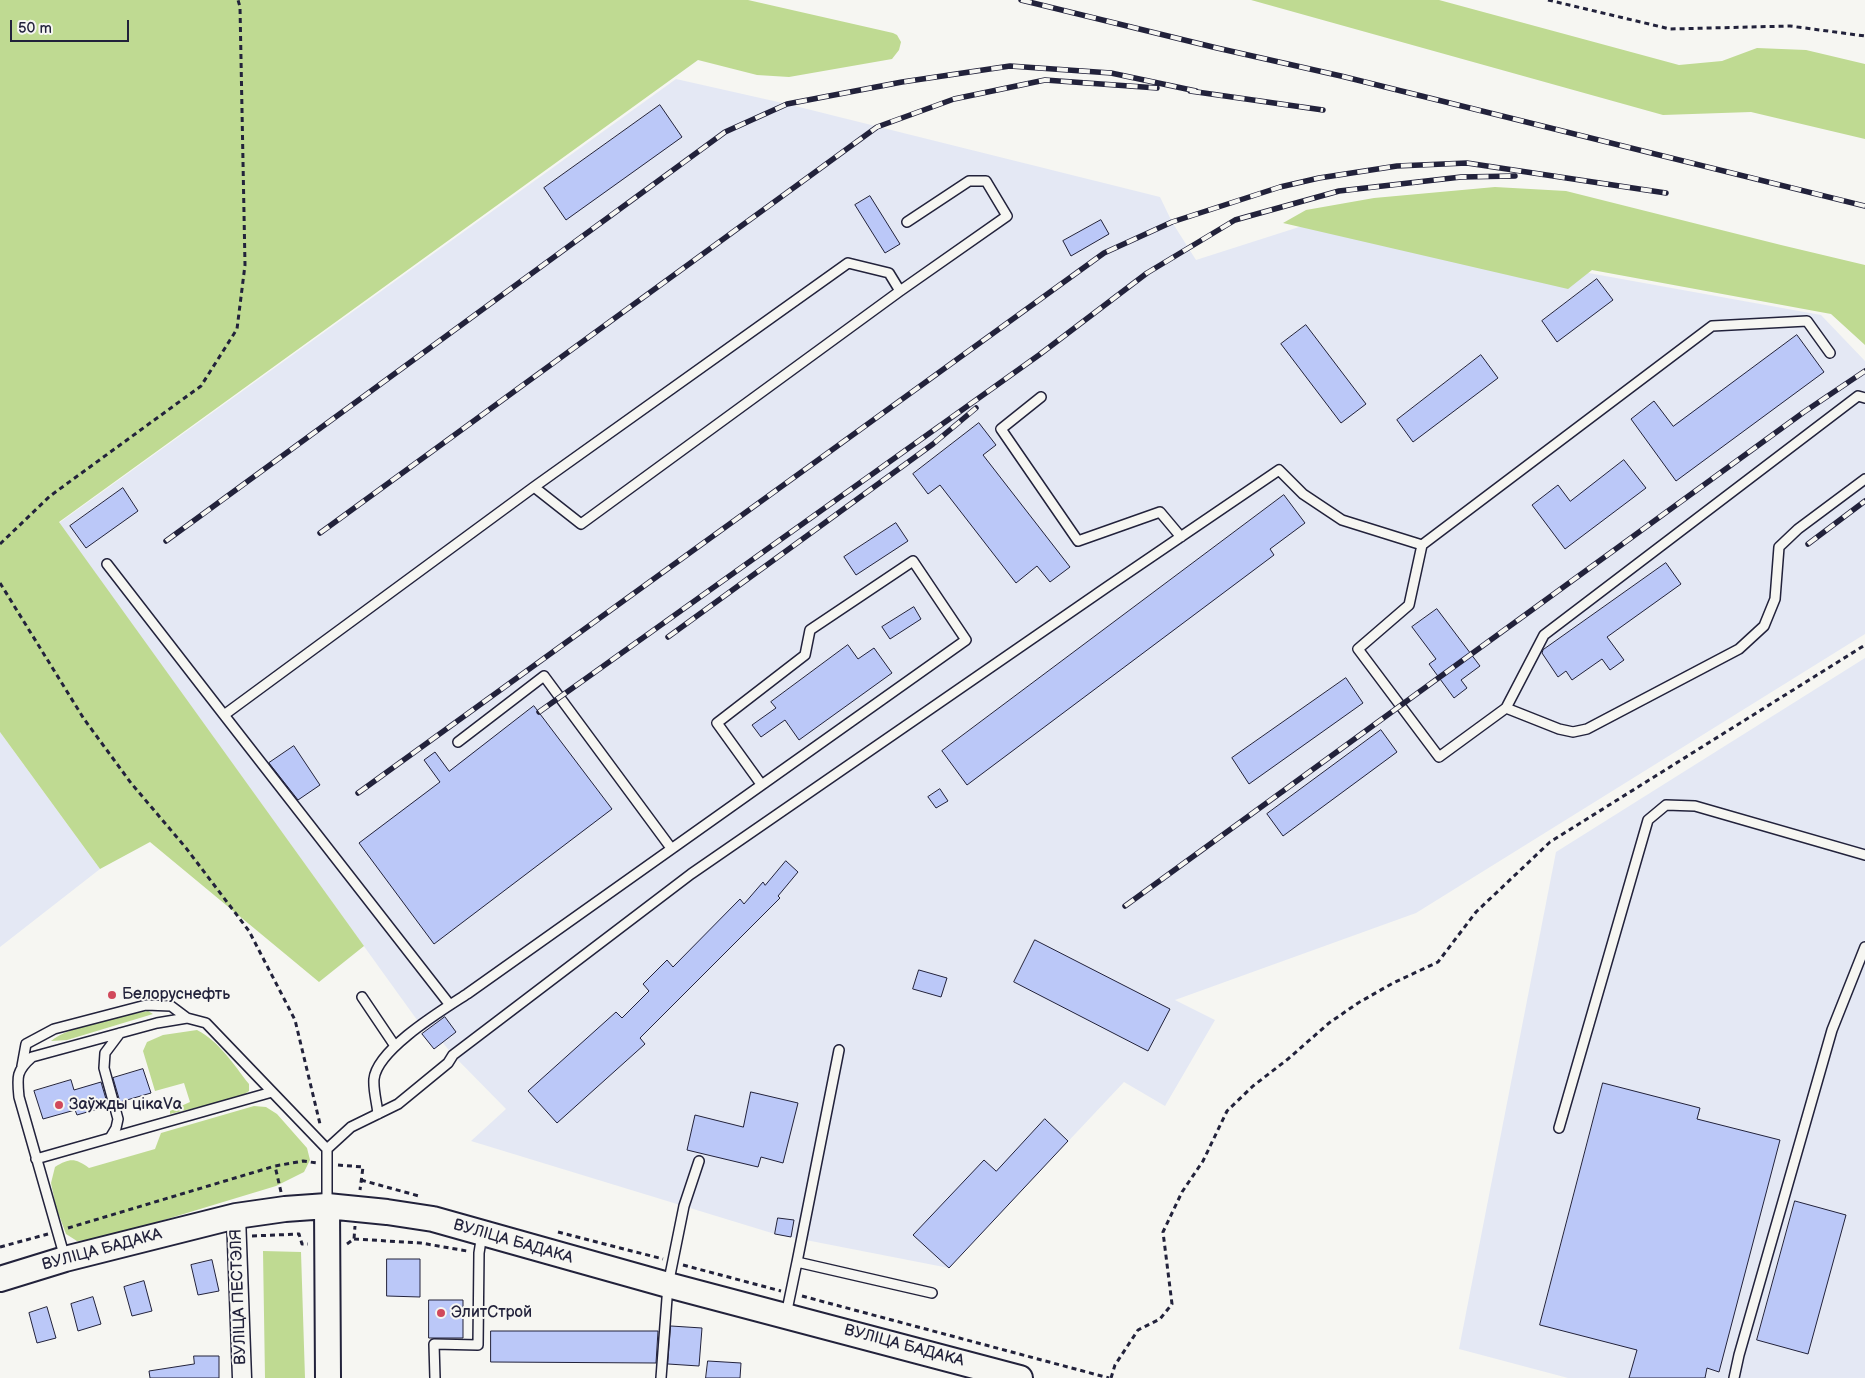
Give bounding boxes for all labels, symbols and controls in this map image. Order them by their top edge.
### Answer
scale bar [12,10,131,42]
text: 50 m [18,19,52,38]
place label: Белоруснефть [122,985,230,1005]
marker: Белоруснефть [106,989,118,1001]
place label: Заўжды цікаVа [69,1095,182,1115]
marker: Заўжды цікаVа [53,1099,65,1111]
street label: ВУЛІЦА БАДАКА [451,1216,575,1268]
street label: ВУЛІЦА БАДАКА [40,1225,164,1275]
street label: ВУЛІЦА ПЕСТЭЛЯ [227,1229,251,1365]
place label: ЭлитСтрой [451,1303,532,1323]
marker: ЭлитСтрой [435,1307,447,1319]
street label: ВУЛІЦА БАДАКА [842,1321,966,1371]

